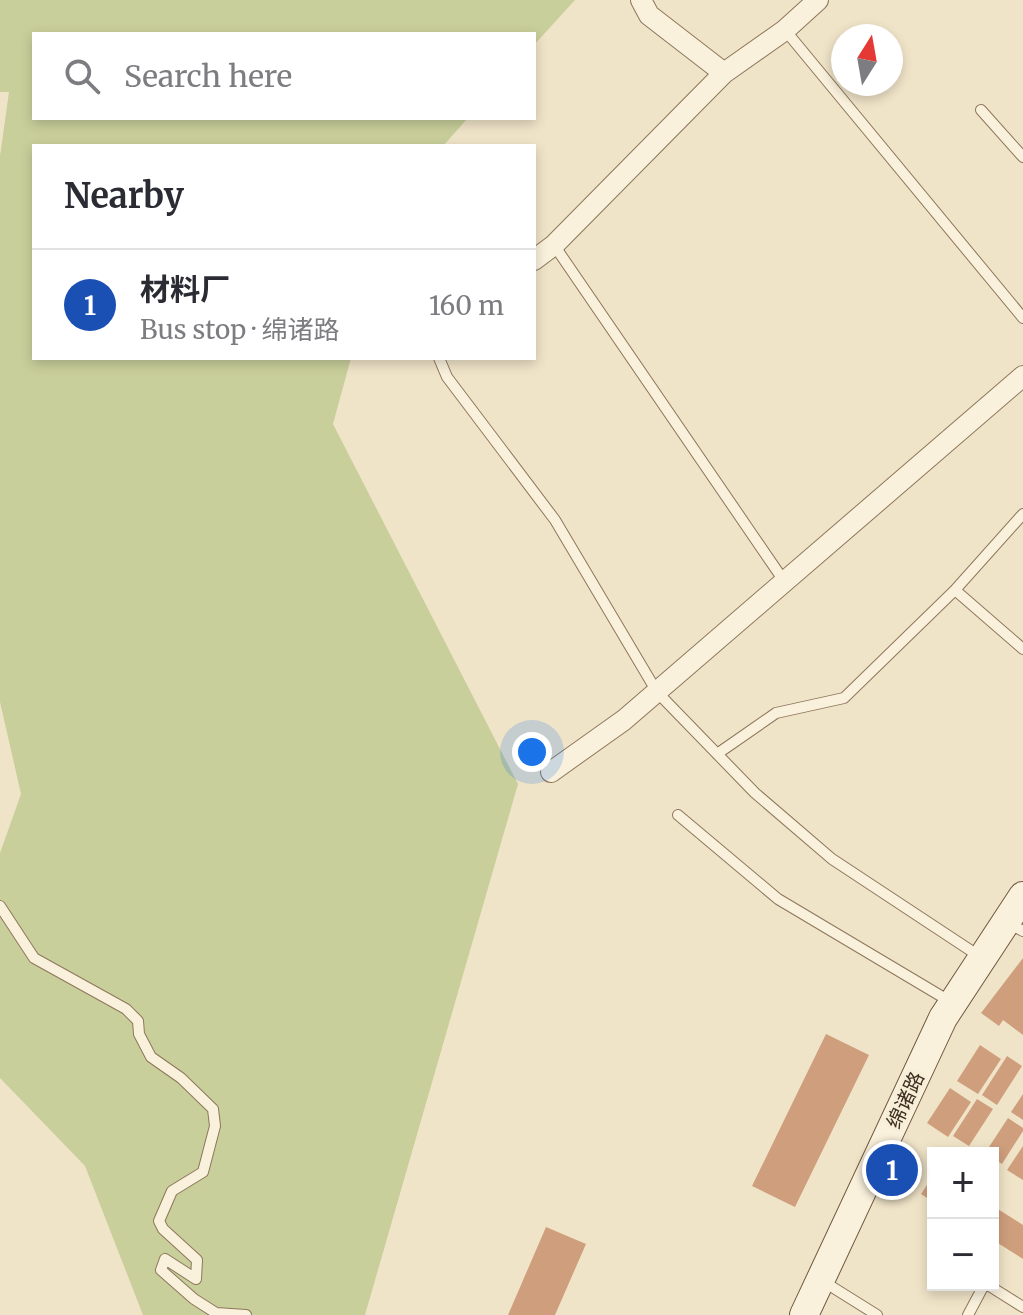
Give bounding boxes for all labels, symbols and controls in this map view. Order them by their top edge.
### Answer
north arrow [831,24,903,96]
search box [32,32,536,120]
icon: search [60,54,104,98]
text: Search here [124,57,292,95]
text: Nearby [64,175,184,217]
text: 材料厂 [140,270,230,308]
text: 1 [84,289,96,322]
text: 160 m [429,289,504,322]
text: Bus stop · 绵诸路 [140,313,339,346]
your location [512,732,552,772]
street label: 绵诸路 [881,1068,929,1132]
pin: 1 [866,1140,918,1200]
map controls [927,1147,999,1291]
button: + [927,1147,999,1219]
button: − [927,1219,999,1291]

